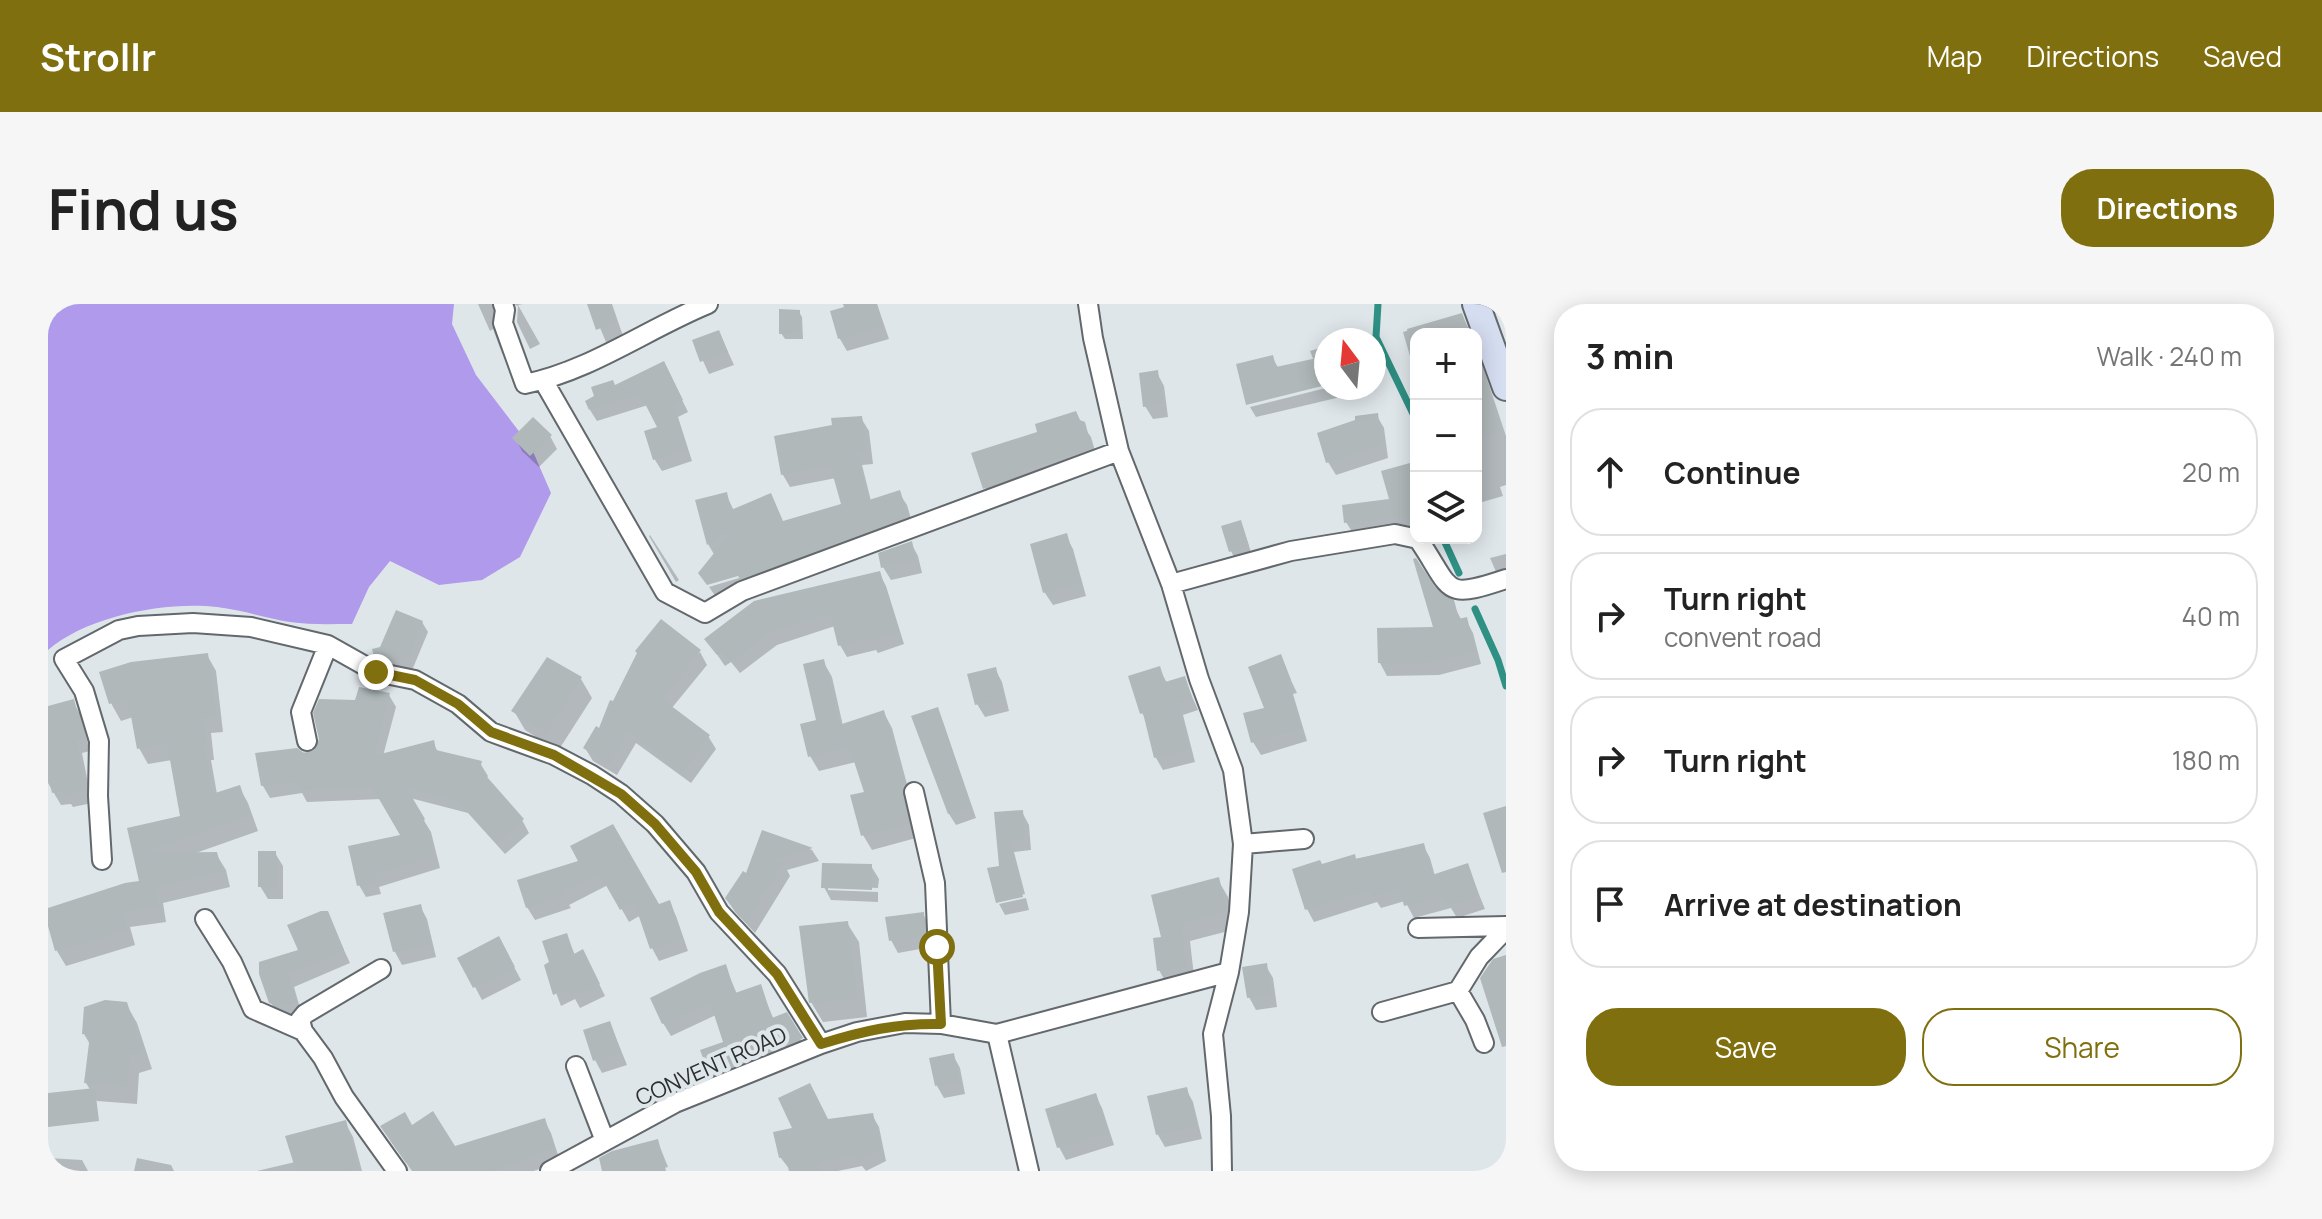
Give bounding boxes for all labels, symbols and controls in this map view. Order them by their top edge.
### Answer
text: Strollr [40,30,156,82]
text: Map [1927,37,1982,75]
text: Directions [2026,37,2159,75]
text: Saved [2203,37,2282,75]
button: Directions [2061,169,2274,247]
text: Find us [48,170,239,247]
north arrow [1314,328,1386,400]
map controls [1410,328,1482,544]
button: + [1410,328,1482,400]
text: 3 min [1586,333,1674,379]
text: Walk · 240 m [2096,338,2242,374]
button: − [1410,400,1482,472]
icon: ahead [1588,450,1632,494]
text: Continue [1664,452,1800,493]
text: 20 m [2182,454,2240,490]
button: layers [1410,472,1482,544]
text: Turn right [1664,578,1807,619]
icon: right [1588,594,1632,638]
text: 40 m [2182,598,2240,634]
text: convent road [1664,619,1822,655]
route end [358,654,394,690]
icon: right [1588,738,1632,782]
text: Turn right [1664,740,1807,781]
text: 180 m [2172,742,2240,778]
icon: arrive [1588,882,1632,926]
text: Arrive at destination [1664,884,1962,925]
route start [919,929,955,965]
button: Save [1586,1008,1906,1086]
button: Share [1922,1008,2242,1086]
street label: CONVENT ROAD [631,1019,791,1113]

